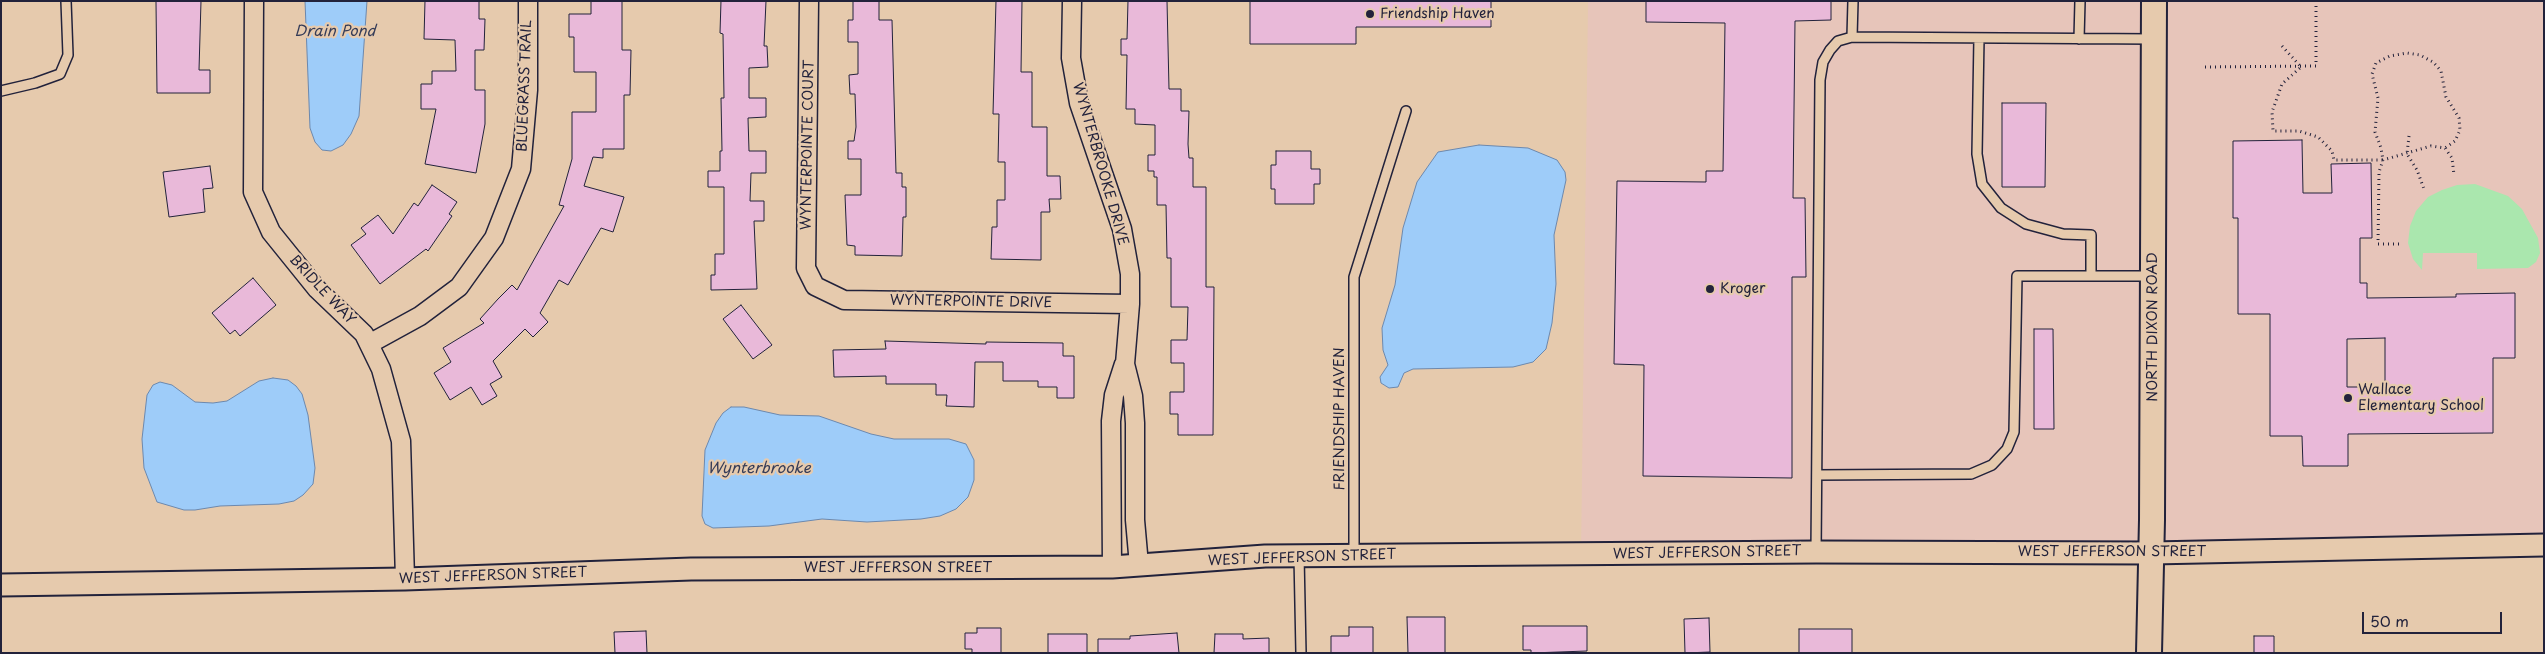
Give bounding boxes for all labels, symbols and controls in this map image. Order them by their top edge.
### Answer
place label: Friendship Haven [1380,6,1495,22]
marker: Friendship Haven [1364,8,1376,20]
street label: BLUEGRASS TRAIL [514,20,536,152]
water label: Drain Pond [295,23,375,41]
street label: WYNTERPOINTE COURT [798,60,818,230]
street label: WYNTERBROOKE DRIVE [1069,81,1131,247]
street label: BRIDLE WAY [286,252,358,328]
street label: NORTH DIXON ROAD [2145,252,2161,402]
place label: Kroger [1720,281,1765,297]
marker: Kroger [1704,283,1716,295]
street label: WYNTERPOINTE DRIVE [890,292,1052,312]
street label: FRIENDSHIP HAVEN [1332,347,1348,491]
place label: Wallace Elementary School [2358,382,2484,414]
marker: Wallace Elementary School [2342,392,2354,404]
water label: Wynterbrooke [707,460,811,478]
street label: WEST JEFFERSON STREET [1613,543,1801,563]
street label: WEST JEFFERSON STREET [2018,544,2206,560]
street label: WEST JEFFERSON STREET [1208,546,1396,570]
street label: WEST JEFFERSON STREET [804,560,992,576]
street label: WEST JEFFERSON STREET [399,564,587,588]
scale bar [2365,602,2505,634]
text: 50 m [2370,609,2409,632]

